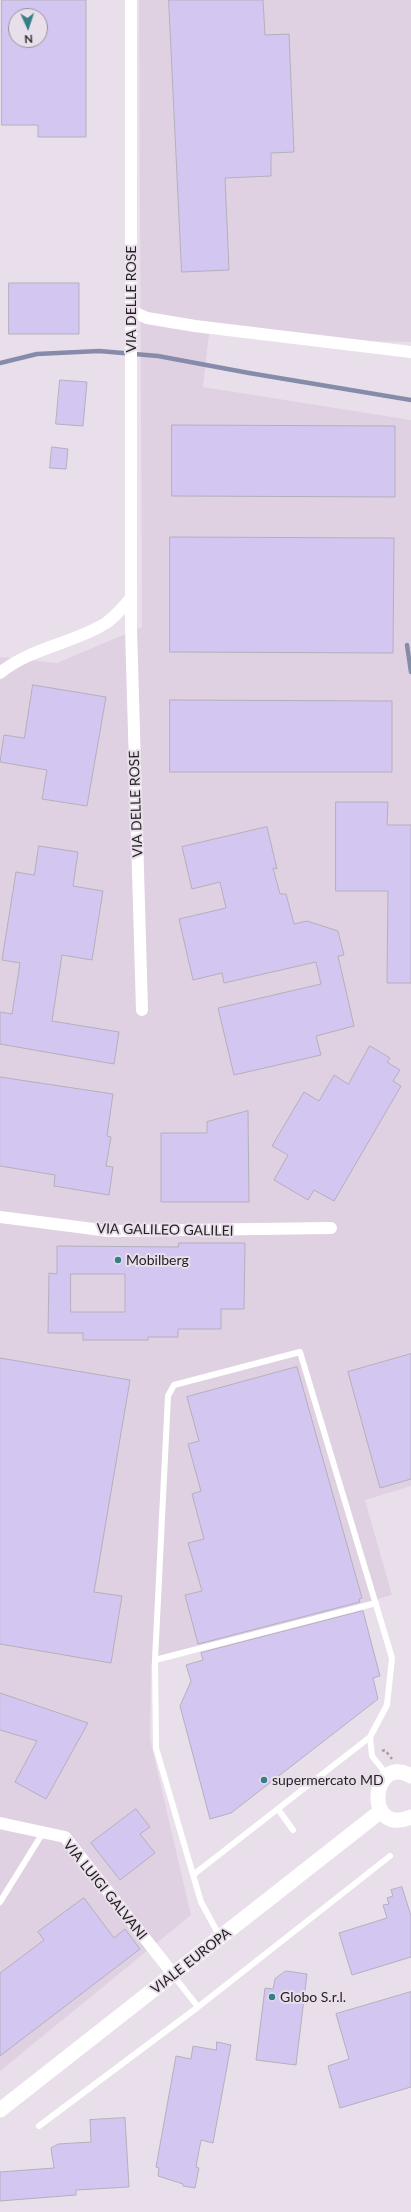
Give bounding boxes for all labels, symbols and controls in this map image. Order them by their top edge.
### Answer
north arrow [8,8,48,48]
text: N [24,33,33,46]
street label: VIA DELLE ROSE [123,246,139,352]
street label: VIA DELLE ROSE [126,750,146,858]
street label: VIA GALILEO GALILEI [96,1220,234,1240]
place label: Mobilberg [126,1252,189,1268]
marker: Mobilberg [113,1255,123,1265]
place label: supermercato MD [272,1772,384,1788]
marker: supermercato MD [259,1775,269,1785]
street label: VIA LUIGI GALVANI [60,1837,150,1943]
street label: VIALE EUROPA [148,1924,234,1998]
place label: Globo S.r.l. [280,1989,346,2005]
marker: Globo S.r.l. [267,1992,277,2002]

